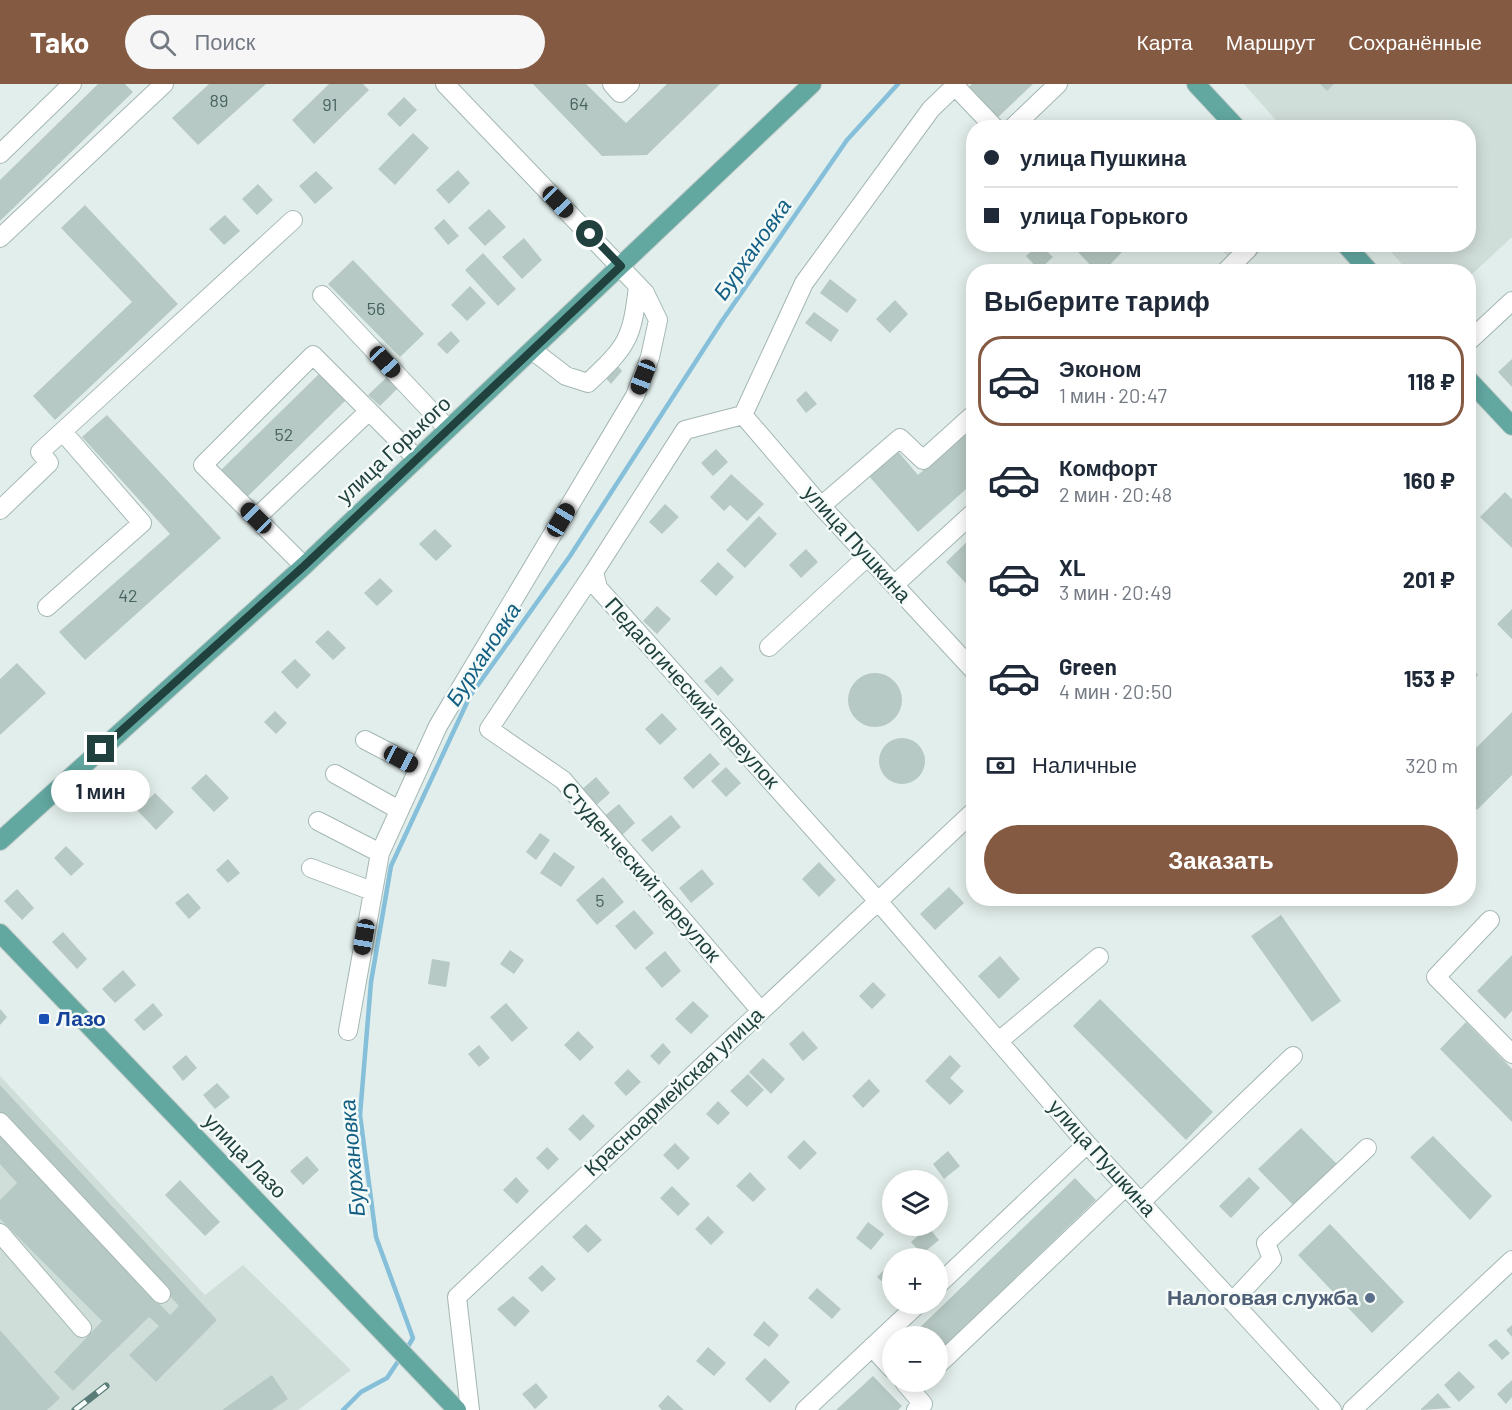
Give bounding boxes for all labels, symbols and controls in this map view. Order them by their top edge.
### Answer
search box [125,15,545,69]
text: Tako [30,25,89,59]
icon: search [146,26,179,59]
text: Поиск [194,28,255,54]
text: Карта [1137,29,1193,54]
text: Маршрут [1226,29,1315,54]
text: Сохранённые [1348,29,1482,54]
house number: 89 [210,89,228,111]
house number: 64 [569,92,589,114]
house number: 91 [322,93,338,115]
text: улица Пушкина [1020,144,1186,170]
car [539,183,577,221]
water label: Бурхановка [707,193,796,305]
text: улица Горького [1020,202,1188,228]
route start [576,220,603,247]
text: Выберите тариф [984,284,1210,316]
house number: 56 [367,297,385,319]
car [366,343,404,381]
icon: car [987,354,1041,408]
text: Эконом [1059,355,1142,381]
car [628,357,658,397]
text: 118 ₽ [1408,368,1455,394]
text: 1 мин · 20:47 [1059,383,1167,407]
street label: улица Горького [331,390,455,508]
house number: 52 [275,423,293,445]
icon: car [987,453,1041,507]
text: Комфорт [1059,454,1158,480]
text: 160 ₽ [1403,467,1455,493]
street label: улица Пушкина [799,479,917,607]
text: 2 мин · 20:48 [1059,482,1172,506]
car [237,499,275,537]
car [544,500,578,540]
icon: car [987,552,1041,606]
text: XL [1059,554,1085,580]
text: 201 ₽ [1403,566,1455,592]
text: 3 мин · 20:49 [1059,580,1172,604]
house number: 42 [118,584,138,606]
street label: Педагогический переулок [601,591,786,793]
water label: Бурхановка [439,597,526,710]
icon: car [987,651,1041,705]
text: Green [1059,653,1117,679]
text: 153 ₽ [1404,665,1455,691]
text: 4 мин · 20:50 [1059,679,1173,703]
route end [87,735,114,762]
car [381,743,421,775]
icon: cash [984,749,1017,782]
text: Наличные [1032,751,1137,777]
text: 320 m [1405,753,1458,777]
callout: 1 мин [51,770,150,812]
street label: Студенческий переулок [557,776,728,967]
text: 1 мин [75,779,126,803]
button: Заказать [984,825,1458,894]
house number: 5 [595,889,605,911]
car [352,918,376,956]
street label: Красноармейская улица [578,1001,768,1180]
place label: Лазо [56,1005,106,1030]
marker: Лазо [37,1012,51,1026]
street label: улица Пушкина [1044,1093,1162,1221]
water label: Бурхановка [333,1098,370,1218]
street label: улица Лазо [199,1107,293,1203]
map controls [882,1170,948,1392]
button: layers [882,1170,948,1236]
button: + [882,1248,948,1314]
place label: Налоговая служба [1167,1284,1358,1309]
marker: Налоговая служба [1363,1291,1377,1305]
button: − [882,1326,948,1392]

